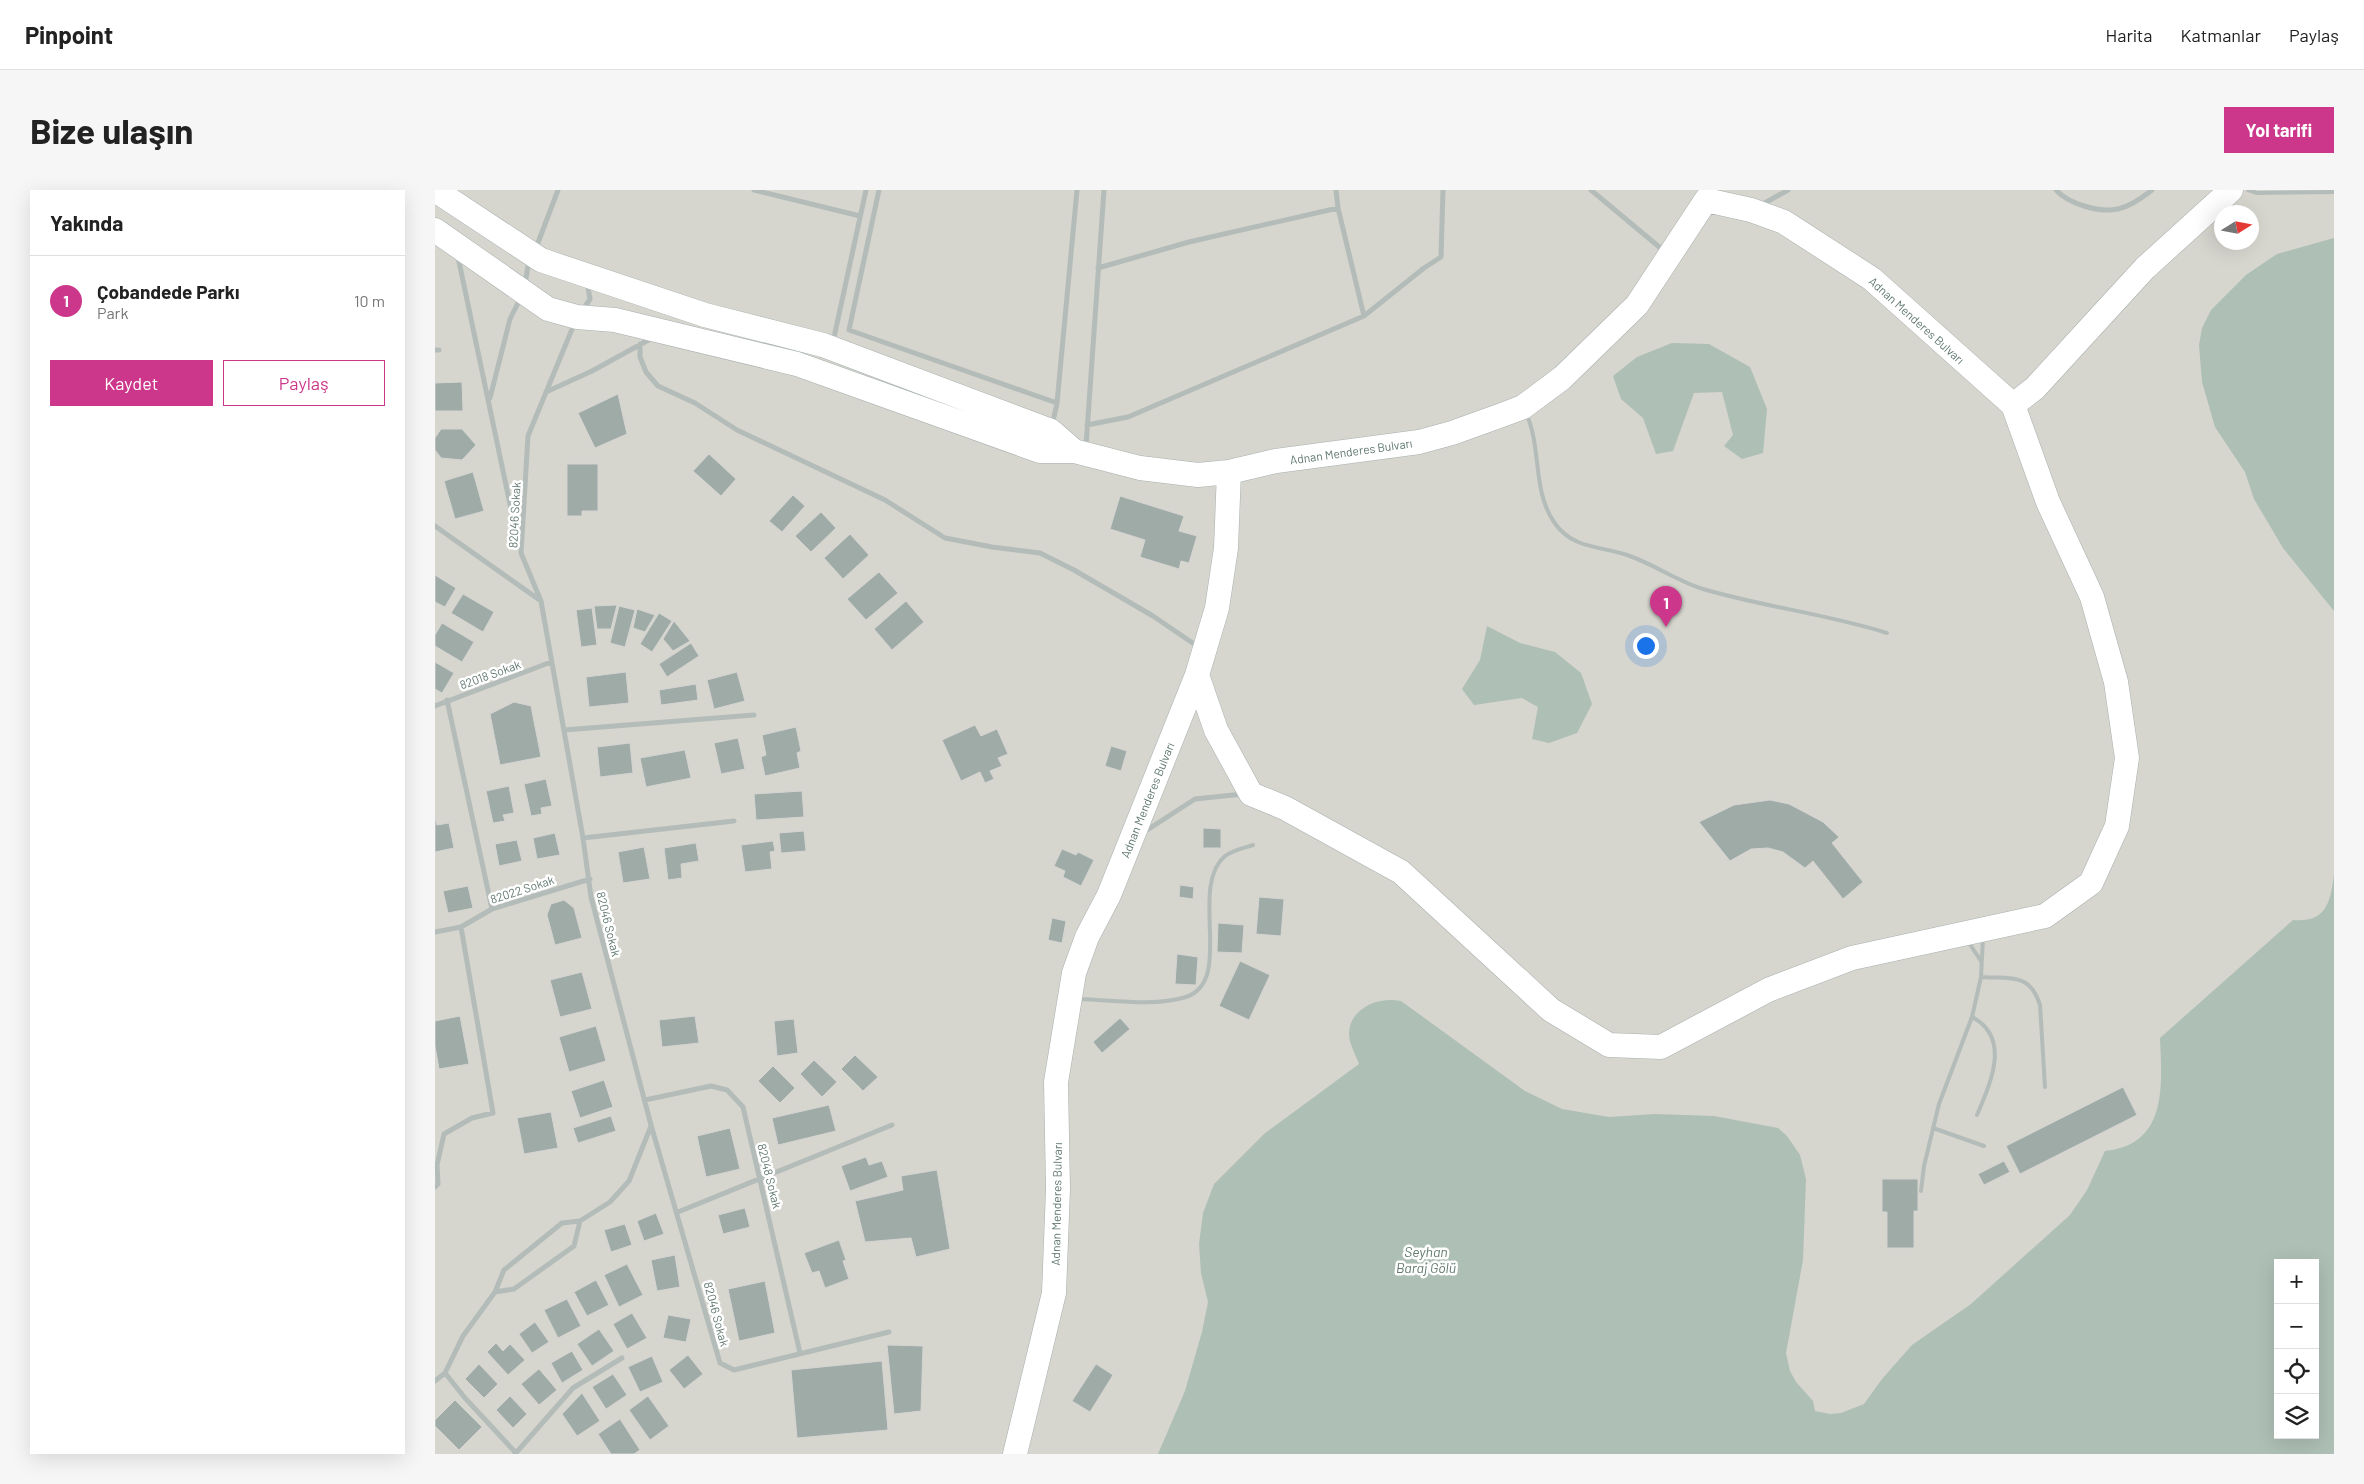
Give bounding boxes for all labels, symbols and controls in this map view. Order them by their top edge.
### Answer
text: Pinpoint [25,20,113,49]
text: Harita [2105,24,2153,46]
text: Katmanlar [2181,24,2261,46]
text: Paylaş [2289,24,2339,46]
button: Yol tarifi [2224,107,2334,153]
text: Bize ulaşın [30,109,193,151]
north arrow [2214,205,2259,250]
text: Yakında [50,210,123,235]
street label: Adnan Menderes Bulvarı [1866,274,1968,366]
text: Çobandede Parkı [97,280,239,303]
text: 1 [63,291,69,310]
text: 10 m [354,291,385,310]
text: Park [97,303,128,322]
button: Kaydet [50,360,213,406]
button: Paylaş [223,360,385,406]
street label: Adnan Menderes Bulvarı [1289,435,1413,467]
street label: 82046 Sokak [505,482,523,548]
pin: 1 [1650,586,1682,627]
your location [1633,633,1659,659]
street label: 82018 Sokak [458,657,522,691]
street label: Adnan Menderes Bulvarı [1117,740,1177,860]
street label: 82022 Sokak [488,872,556,906]
street label: 82046 Sokak [594,890,624,958]
street label: 82048 Sokak [755,1142,785,1210]
street label: Adnan Menderes Bulvarı [1048,1142,1064,1266]
water label: Seyhan Baraj Gölü [1396,1243,1456,1276]
map controls [2274,1259,2319,1439]
button: + [2274,1259,2319,1304]
street label: 82046 Sokak [702,1280,732,1348]
button: − [2274,1304,2319,1349]
button: locate [2274,1349,2319,1394]
button: layers [2274,1394,2319,1439]

